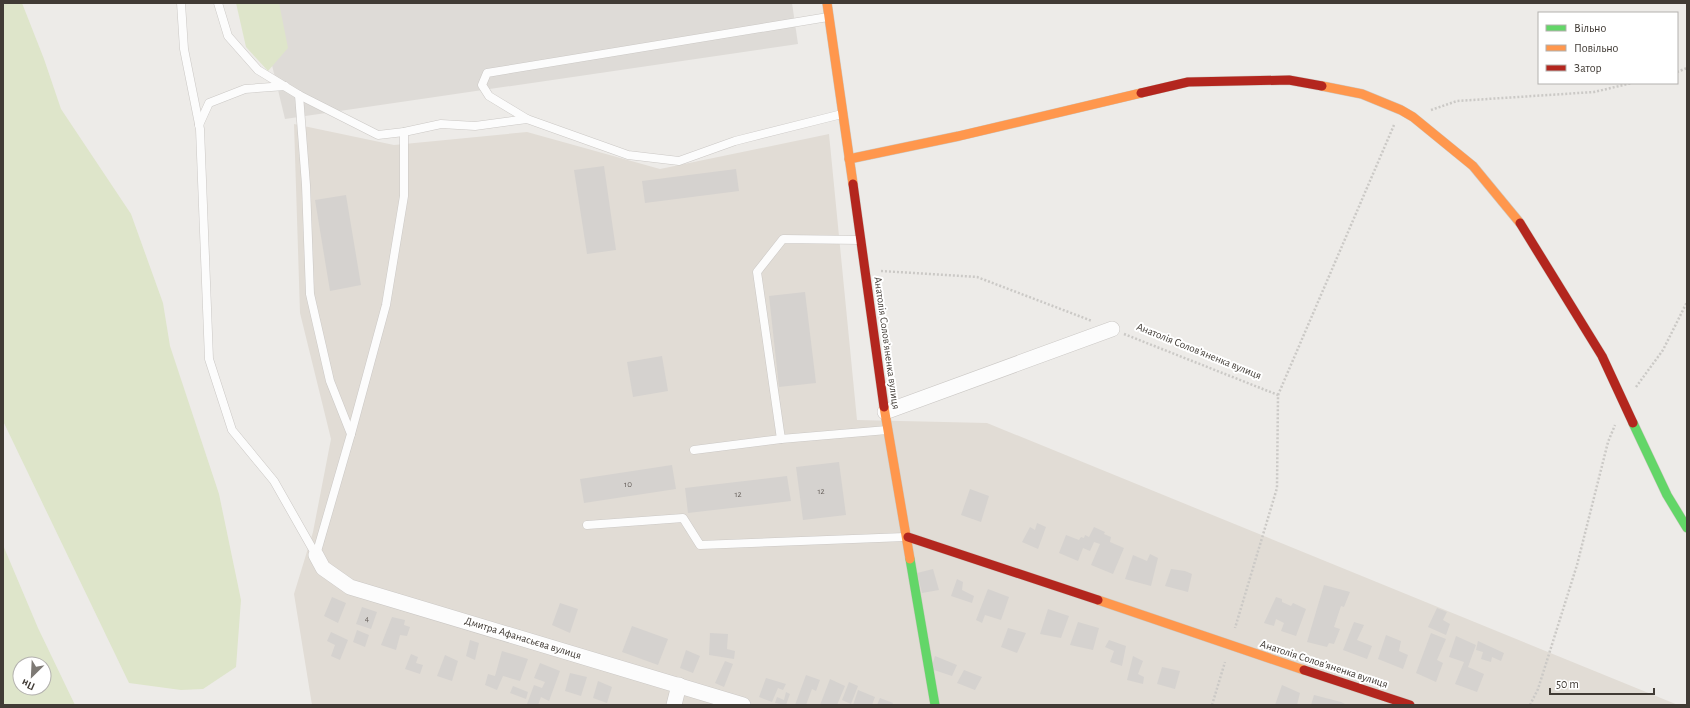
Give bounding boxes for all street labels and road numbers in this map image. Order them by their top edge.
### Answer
street label: Анатолія Солов’яненка вулиця [872,276,902,410]
street label: Анатолія Солов’яненка вулиця [1135,321,1263,381]
street label: Дмитра Афанасьєва вулиця [463,615,583,661]
street label: Анатолія Солов’яненка вулиця [1259,638,1389,690]

